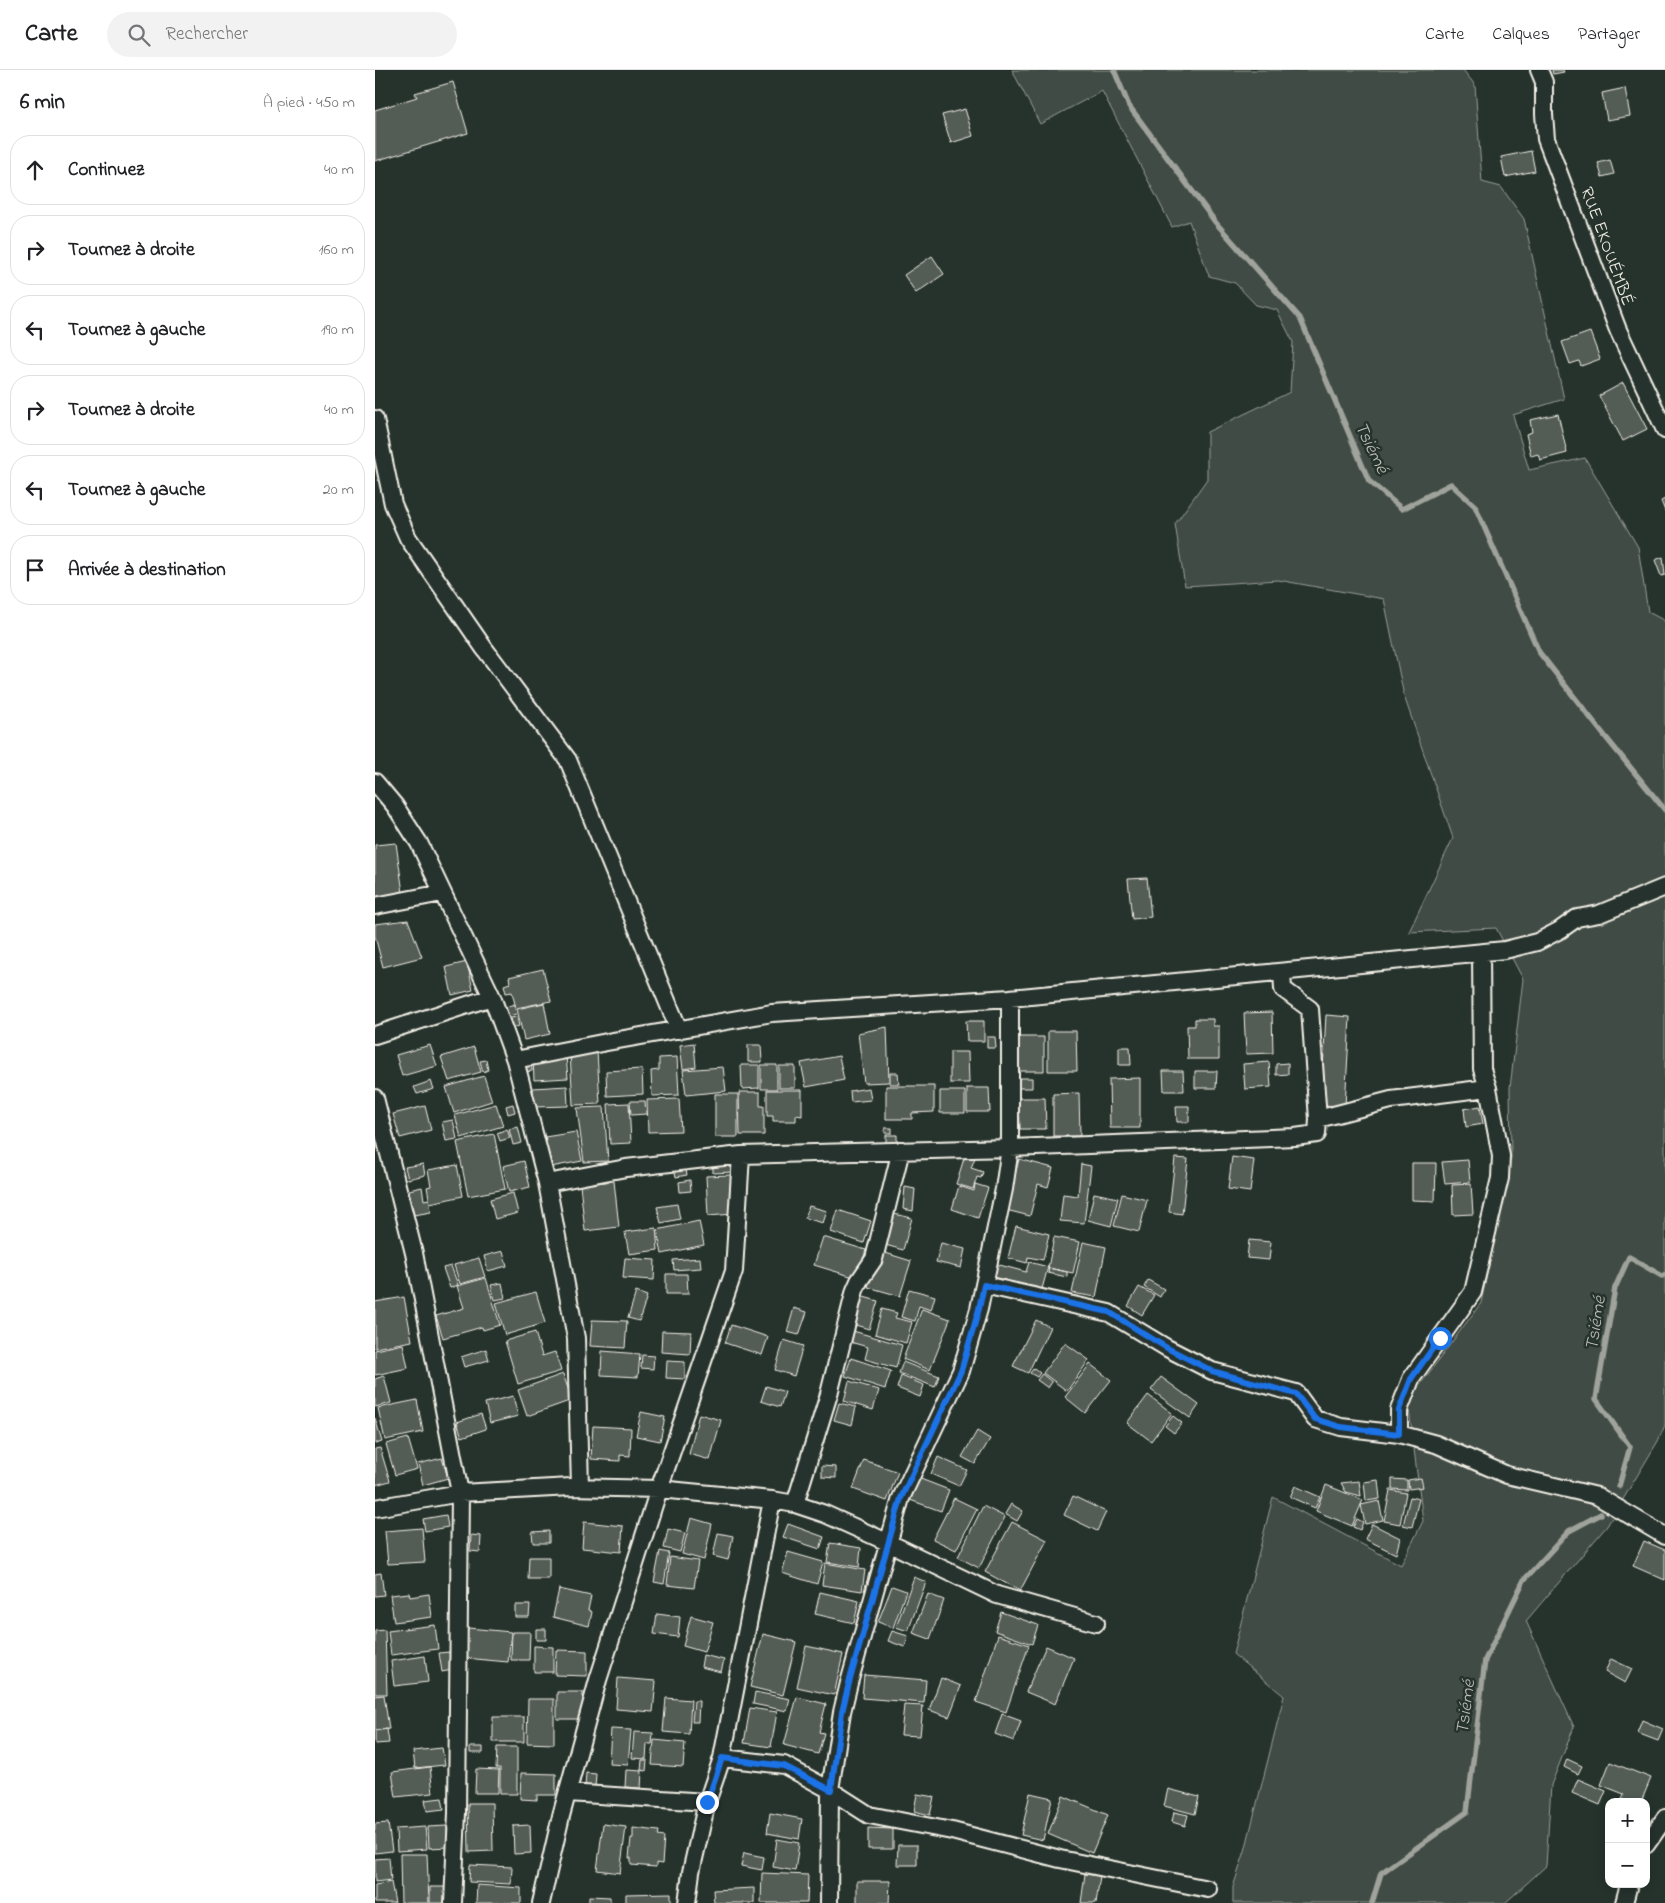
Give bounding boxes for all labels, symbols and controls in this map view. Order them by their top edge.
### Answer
search box [107,12,457,57]
text: Carte [25,17,77,52]
icon: search [125,21,153,49]
text: Rechercher [165,21,248,48]
text: Carte [1425,22,1464,48]
text: Calques [1492,22,1550,48]
text: Partager [1578,22,1640,48]
text: 6 min [20,88,65,118]
text: À pied · 450 m [263,91,355,115]
icon: ahead [21,156,49,184]
text: Continuez [68,157,144,184]
text: 40 m [324,158,354,182]
street label: RUE EKOUÉMBÉ [1573,184,1640,310]
icon: right [21,236,49,264]
text: Tournez à droite [68,237,194,264]
text: 160 m [319,238,354,262]
icon: left [21,316,49,344]
text: Tournez à gauche [68,317,205,344]
text: 190 m [321,318,354,342]
icon: right [21,396,49,424]
text: Tournez à droite [68,397,194,424]
text: 40 m [324,398,354,422]
water label: Tsiémé [1347,418,1396,480]
icon: left [21,476,49,504]
text: Tournez à gauche [68,477,205,504]
text: 20 m [323,478,354,502]
icon: arrive [21,556,49,584]
text: Arrivée à destination [68,557,226,584]
water label: Tsiémé [1579,1293,1614,1353]
route start [1429,1327,1452,1350]
water label: Tsiémé [1450,1677,1483,1736]
route end [696,1791,719,1814]
map controls [1605,1798,1650,1888]
button: + [1605,1798,1650,1843]
button: − [1605,1843,1650,1888]

